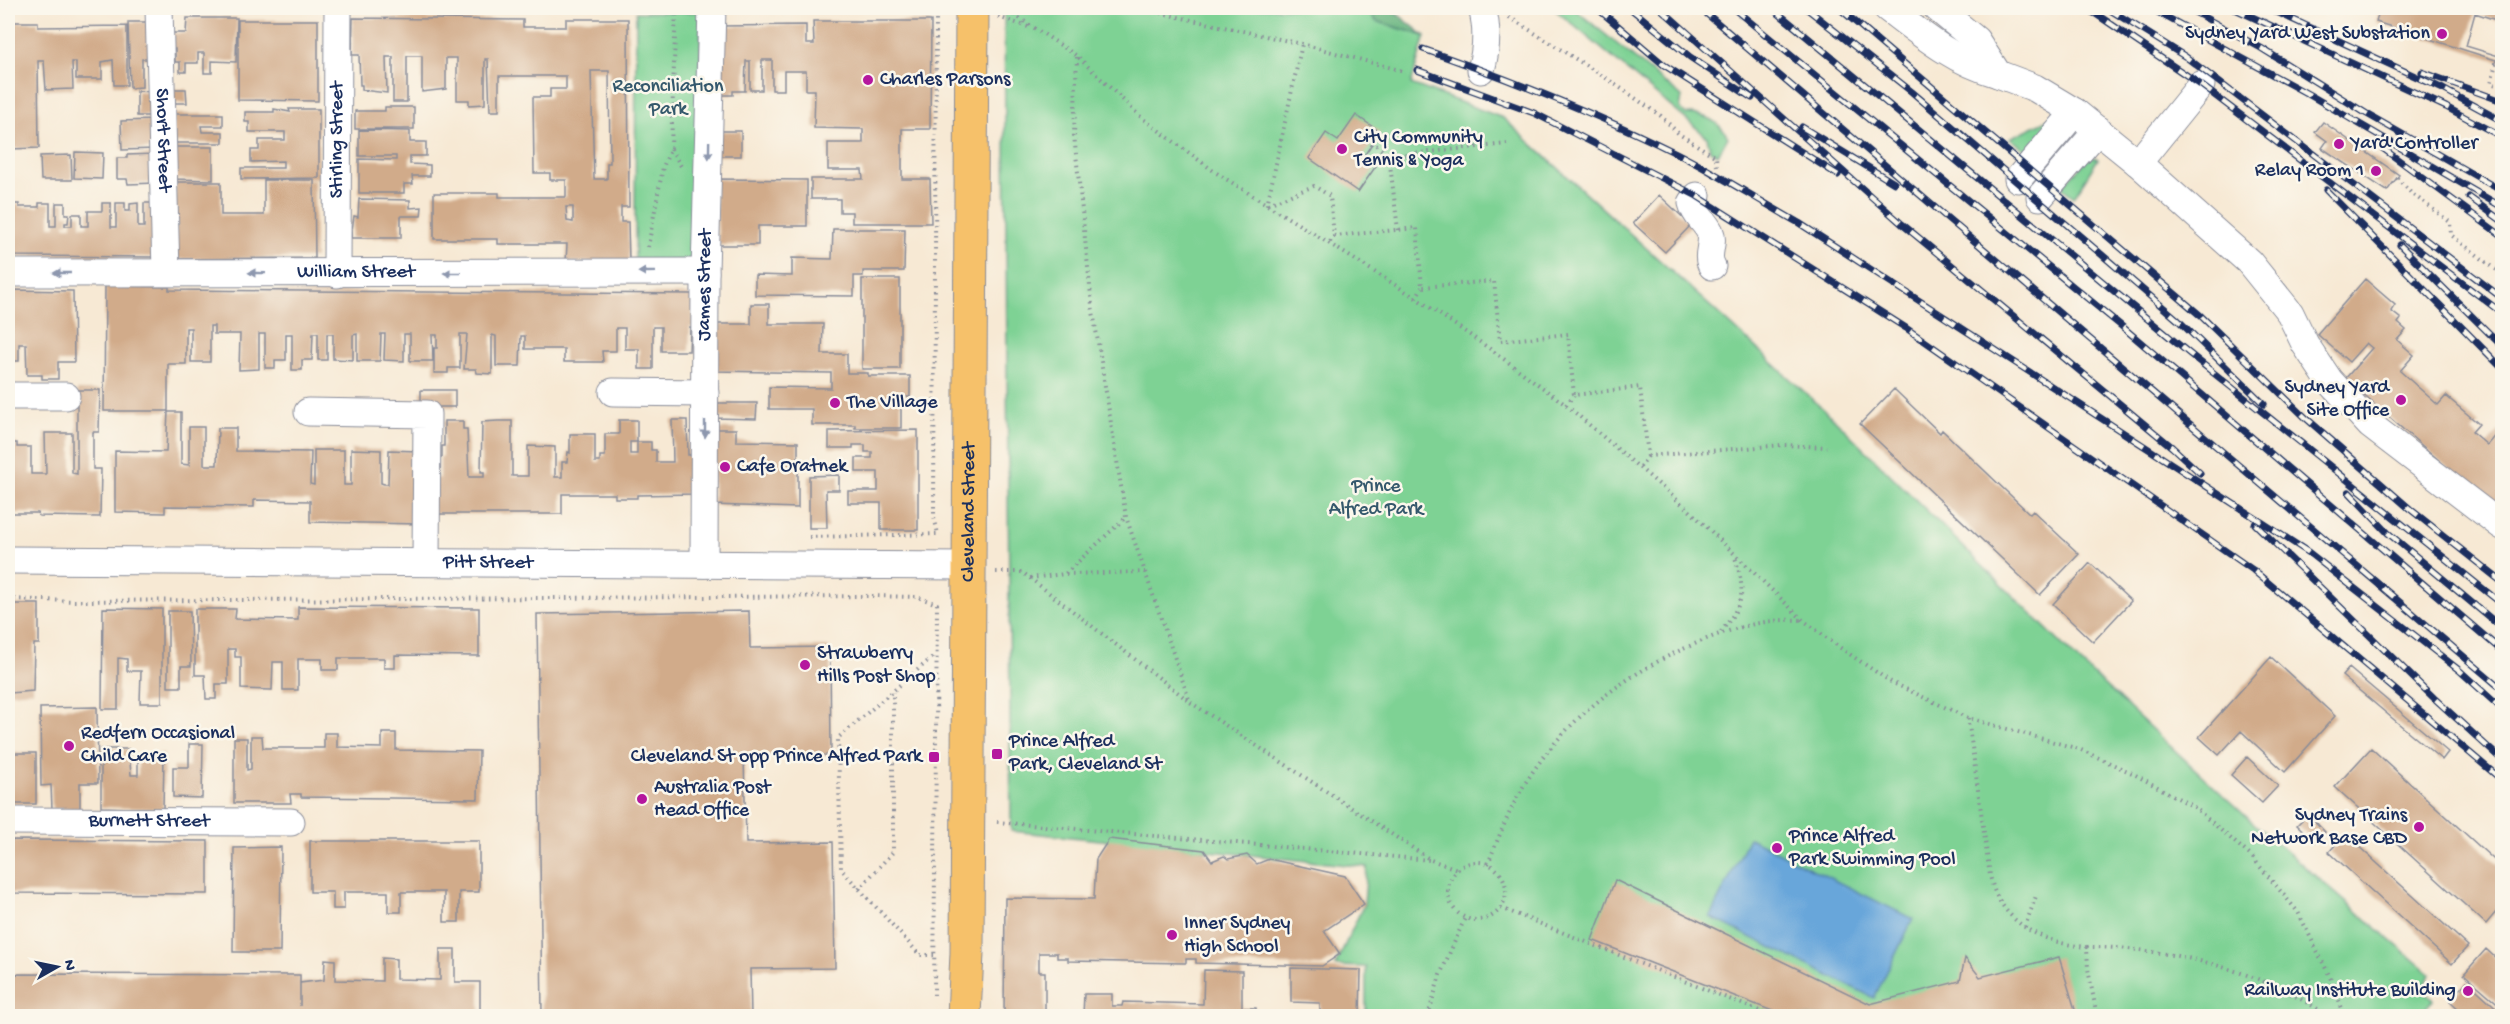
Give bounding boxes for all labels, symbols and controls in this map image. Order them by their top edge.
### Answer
place label: Sydney Yard West Substation [2185,23,2430,46]
marker: Sydney Yard West Substation [2435,27,2449,41]
place label: Charles Parsons [880,69,1011,92]
marker: Charles Parsons [861,73,875,87]
park label: Reconciliation Park [613,76,724,122]
street label: Stirling Street [326,80,349,198]
street label: Short Street [150,88,175,194]
place label: City Community Tennis & Yoga [1353,127,1483,173]
place label: Yard Controller [2349,133,2479,156]
marker: Yard Controller [2332,137,2346,151]
one-way arrow [704,140,713,159]
marker: City Community Tennis & Yoga [1335,142,1349,156]
place label: Relay Room 1 [2255,160,2364,183]
marker: Relay Room 1 [2369,164,2383,178]
street label: James Street [693,227,718,341]
street label: William Street [297,261,417,284]
one-way arrow [637,267,656,277]
one-way arrow [52,268,71,278]
one-way arrow [247,268,266,278]
one-way arrow [442,268,461,278]
place label: Sydney Yard Site Office [2285,377,2391,423]
place label: The Village [846,392,938,415]
marker: Sydney Yard Site Office [2394,393,2408,407]
marker: The Village [828,396,842,410]
one-way arrow [700,419,710,438]
street label: Cleveland Street [957,440,981,582]
place label: Cafe Oratnek [737,456,849,479]
marker: Cafe Oratnek [718,460,732,474]
park label: Prince Alfred Park [1329,476,1425,522]
street label: Pitt Street [442,551,535,575]
place label: Strawberry Hills Post Shop [817,643,936,689]
marker: Strawberry Hills Post Shop [798,658,812,672]
place label: Redfern Occasional Child Care [81,723,235,769]
place label: Prince Alfred Park, Cleveland St [1008,731,1164,777]
marker: Redfern Occasional Child Care [62,739,76,753]
place label: Cleveland St opp Prince Alfred Park [631,746,924,769]
marker: Prince Alfred Park, Cleveland St [990,747,1004,761]
marker: Cleveland St opp Prince Alfred Park [927,750,941,764]
place label: Australia Post Head Office [654,777,772,823]
marker: Australia Post Head Office [635,792,649,806]
place label: Sydney Trains Network Base CBD [2251,805,2408,851]
street label: Burnett Street [87,810,211,833]
marker: Sydney Trains Network Base CBD [2412,820,2426,834]
place label: Prince Alfred Park Swimming Pool [1788,826,1956,872]
marker: Prince Alfred Park Swimming Pool [1770,841,1784,855]
place label: Inner Sydney High School [1184,913,1291,959]
marker: Inner Sydney High School [1165,928,1179,942]
north arrow [27,937,87,997]
text: N [58,959,79,972]
place label: Railway Institute Building [2244,980,2456,1003]
marker: Railway Institute Building [2461,984,2475,998]

